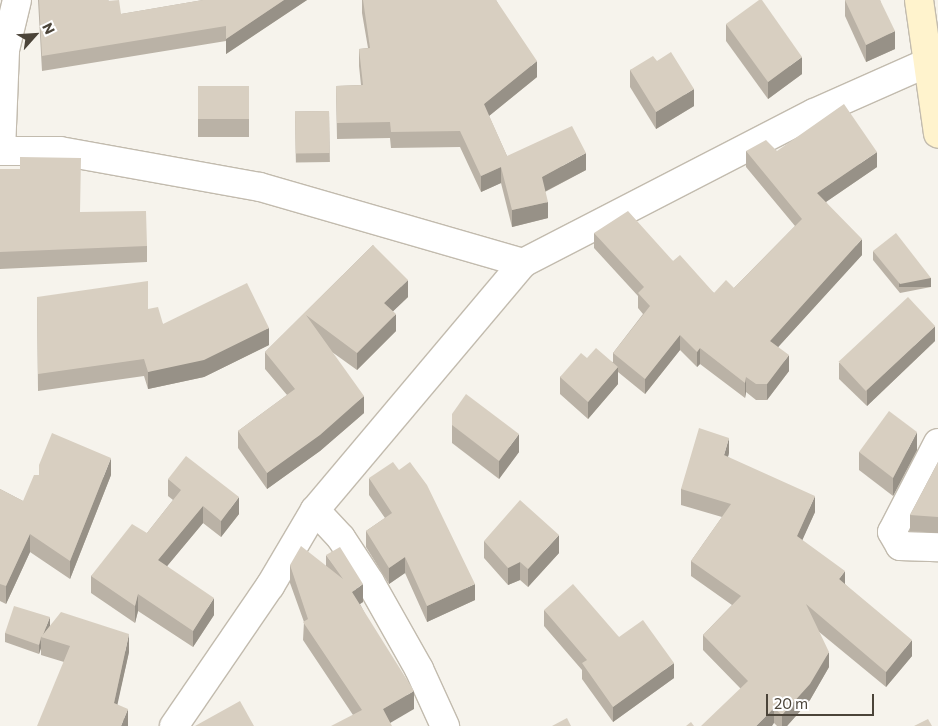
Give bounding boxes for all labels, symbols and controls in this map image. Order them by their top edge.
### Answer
north arrow [10,10,60,60]
text: N [39,20,59,37]
scale bar [768,684,876,716]
text: 20 m [774,694,808,712]

